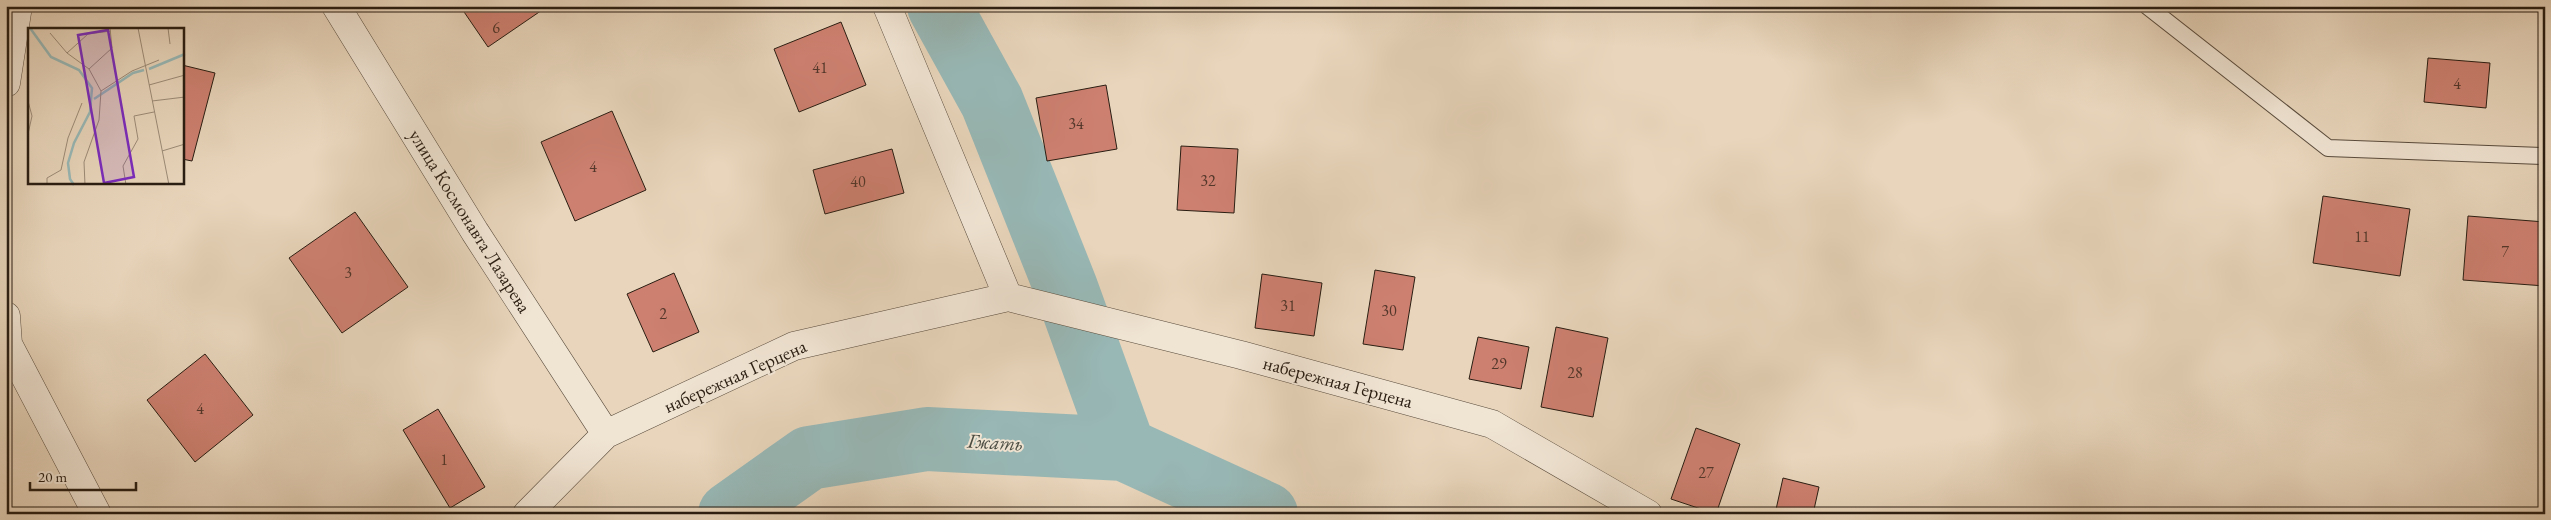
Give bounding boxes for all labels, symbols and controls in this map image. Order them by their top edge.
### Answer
house number: 6 [492,17,500,38]
inset map [28,28,184,184]
house number: 41 [812,57,828,78]
house number: 4 [2453,73,2461,94]
house number: 34 [1068,113,1084,134]
street label: улица Космонавта Лазарева [403,124,537,318]
house number: 4 [589,156,597,177]
house number: 32 [1200,170,1216,191]
house number: 40 [850,171,866,192]
house number: 11 [2354,226,2370,247]
house number: 7 [2501,241,2509,262]
house number: 3 [344,262,352,283]
house number: 31 [1280,295,1296,316]
house number: 30 [1381,300,1397,321]
house number: 2 [659,303,667,324]
street label: набережная Герцена [660,333,811,419]
street label: набережная Герцена [1261,350,1416,414]
house number: 29 [1491,353,1507,374]
house number: 28 [1567,362,1583,383]
house number: 4 [196,398,204,419]
water label: Гжать [965,428,1024,456]
house number: 1 [440,449,448,470]
scale bar [30,460,136,492]
house number: 27 [1698,462,1714,483]
text: 20 m [38,467,67,486]

